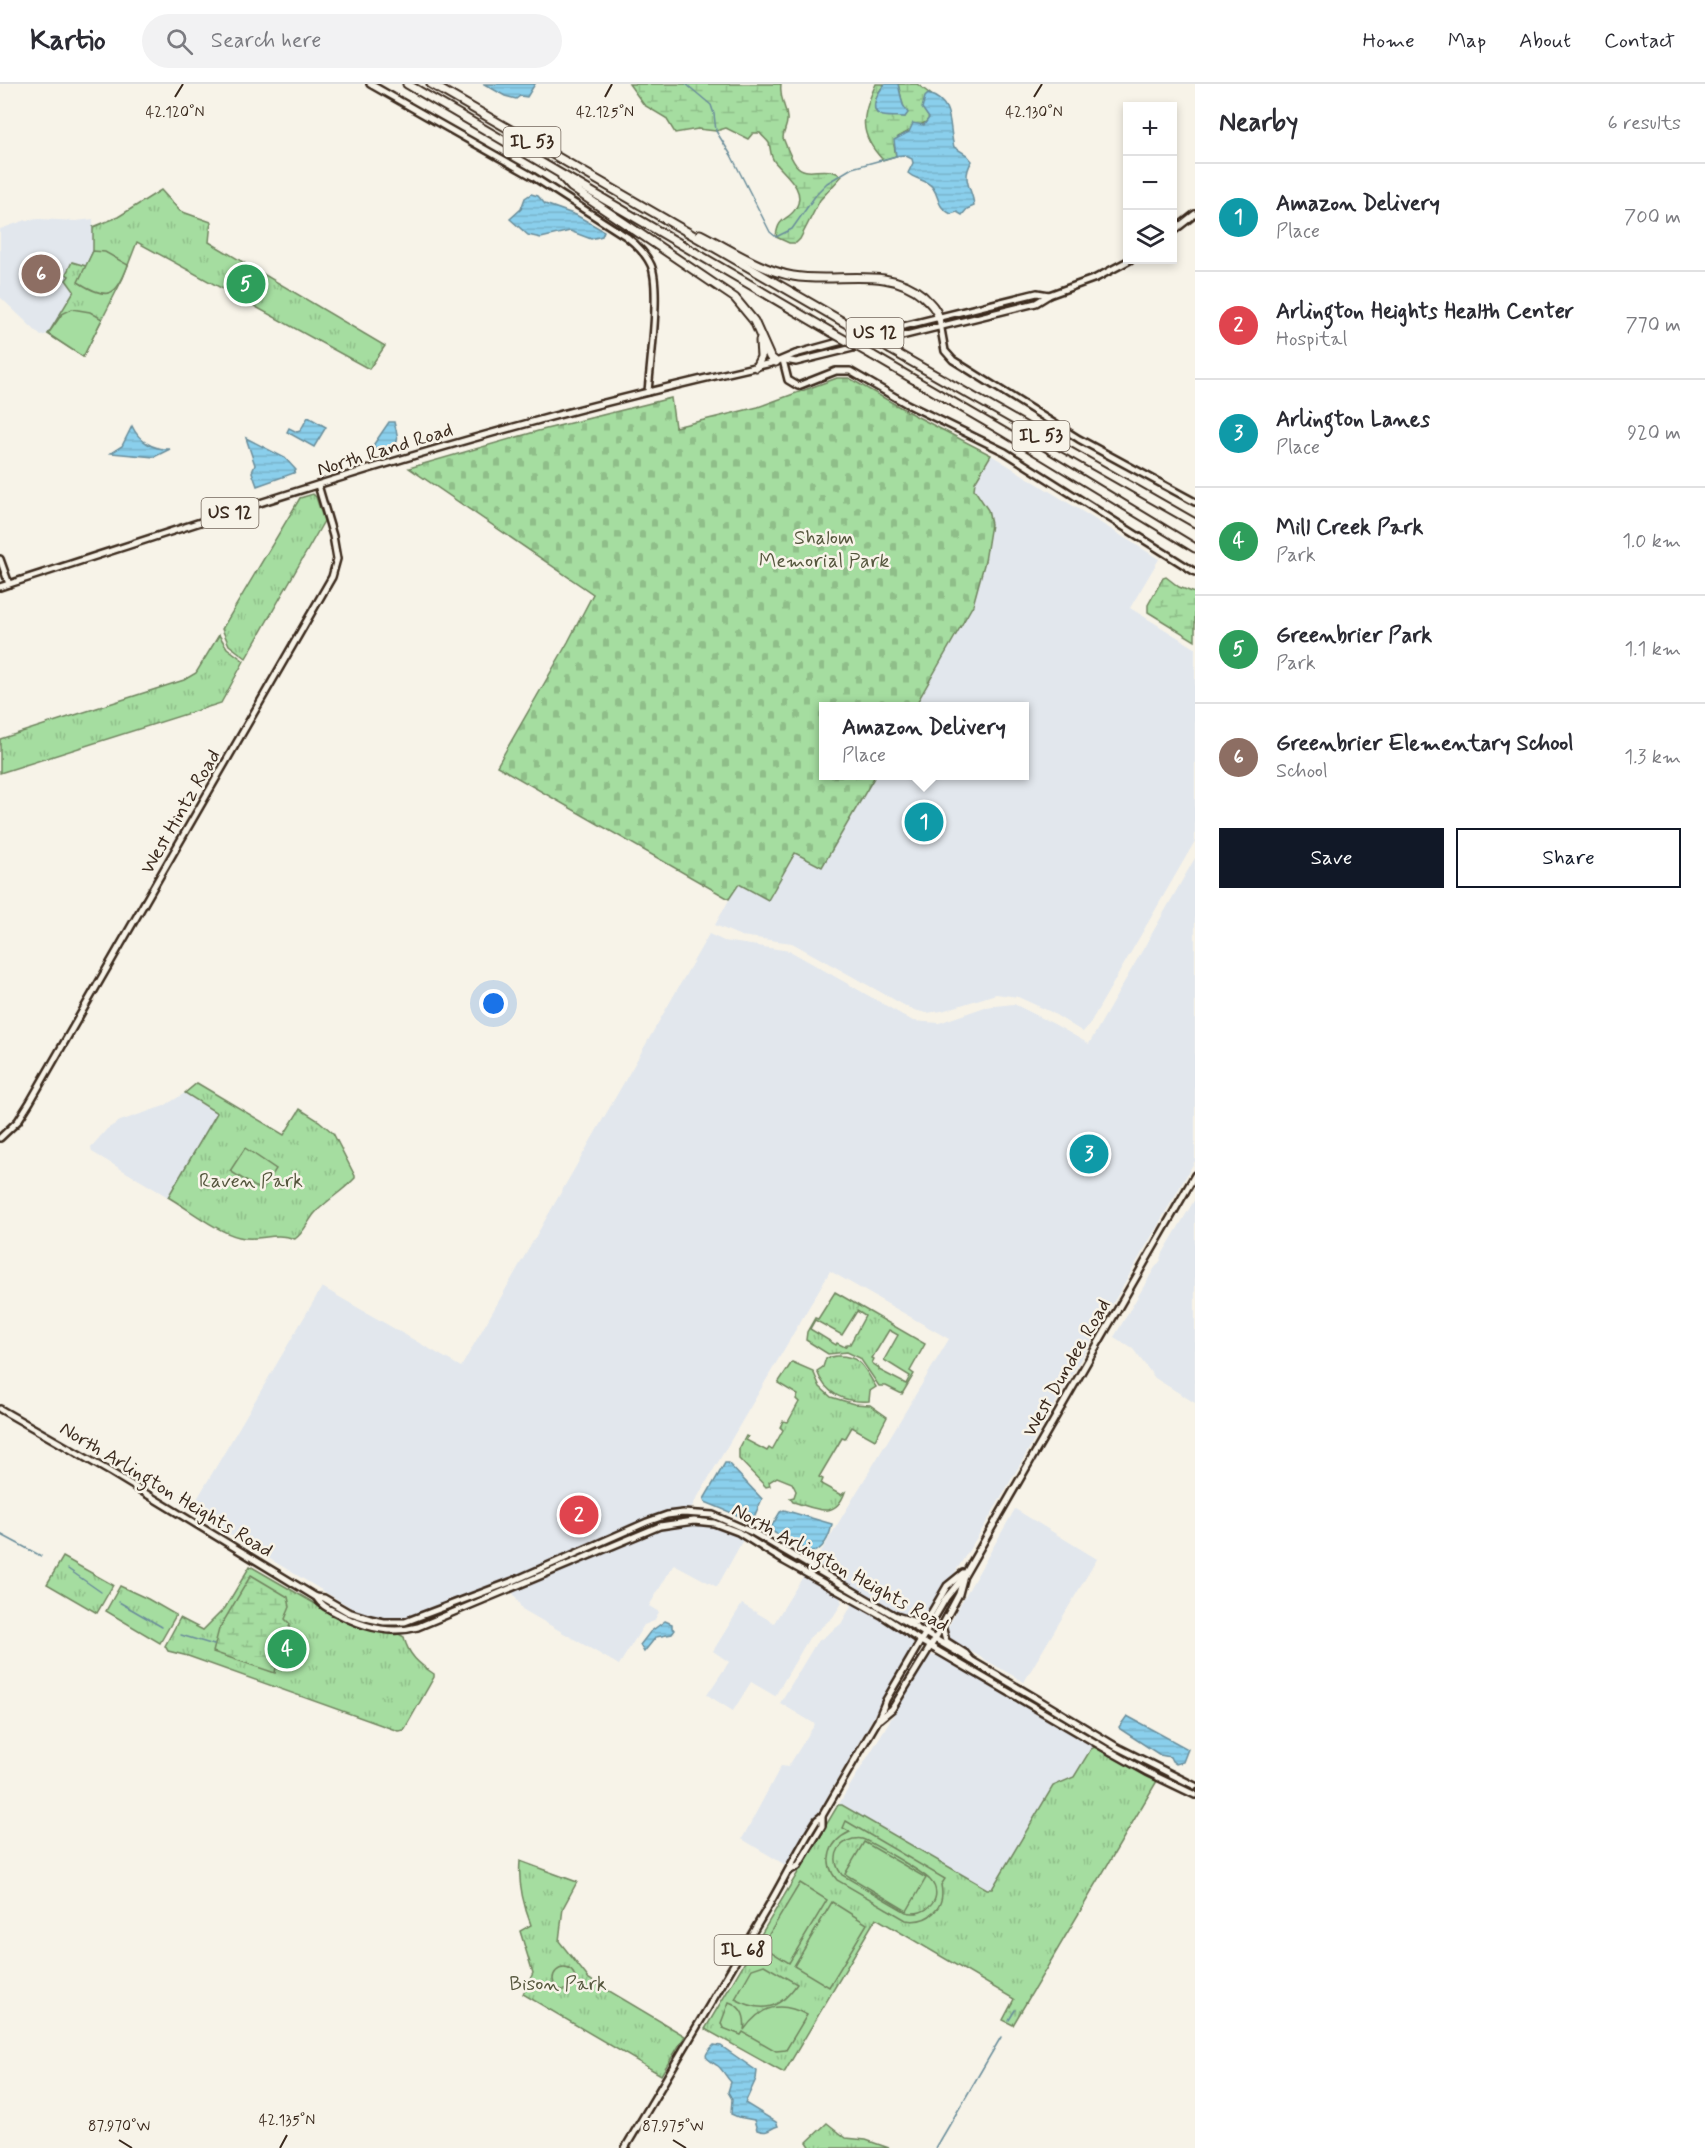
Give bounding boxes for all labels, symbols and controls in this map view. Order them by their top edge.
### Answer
search box [142,14,562,68]
text: Kartio [30,23,106,60]
icon: search [163,25,196,58]
text: Search here [211,27,322,55]
text: Home [1363,27,1415,55]
text: Map [1448,27,1486,55]
text: About [1519,27,1571,55]
text: Contact [1604,27,1675,55]
map controls [1123,102,1177,264]
button: + [1123,102,1177,156]
text: 42.120°N [146,103,204,123]
text: 42.125°N [576,103,634,123]
text: 42.130°N [1005,103,1063,123]
text: Nearby [1219,106,1298,140]
text: 6 results [1608,110,1681,137]
road number: IL 53 [504,127,560,157]
button: − [1123,156,1177,210]
text: Amazon Delivery [1276,190,1440,218]
text: 1 [1234,204,1243,231]
text: 700 m [1624,204,1681,231]
button: layers [1123,210,1177,264]
text: Place [1276,218,1320,245]
pin: 6 [22,252,60,297]
pin: 5 [226,262,266,306]
text: Arlington Heights Health Center [1276,298,1574,326]
text: 2 [1234,312,1243,339]
text: 770 m [1625,312,1681,339]
road number: US 12 [846,318,904,348]
text: Hospital [1276,326,1347,353]
text: Arlington Lanes [1276,406,1430,434]
street label: North Rand Road [314,416,456,484]
text: 3 [1234,420,1243,447]
text: 920 m [1627,420,1681,447]
road number: IL 53 [1012,421,1070,451]
text: Place [1276,434,1320,461]
road number: US 12 [202,498,258,528]
text: Mill Creek Park [1276,514,1423,542]
park label: Shalom Memorial Park [759,525,889,575]
text: 4 [1233,528,1244,555]
text: 1.0 km [1622,528,1681,555]
text: Park [1276,542,1316,569]
text: Greenbrier Park [1276,622,1432,650]
text: 5 [1233,636,1245,663]
text: 1.1 km [1624,636,1681,663]
text: Park [1276,650,1316,677]
popup [819,702,1029,780]
text: Amazon Delivery [842,714,1006,742]
text: Greenbrier Elementary School [1276,730,1574,758]
text: Place [842,742,886,769]
text: 6 [1233,744,1244,771]
text: 1.3 km [1624,744,1681,771]
street label: West Hintz Road [134,745,228,879]
text: School [1276,758,1328,785]
pin: 1 [904,800,944,844]
button: Save [1219,828,1444,888]
button: Share [1456,828,1681,888]
your location [479,989,508,1018]
pin: 3 [1070,1132,1108,1176]
park label: Raven Park [199,1168,303,1195]
street label: West Dundee Road [1017,1294,1117,1442]
street label: North Arlington Heights Road [53,1416,278,1566]
pin: 2 [560,1492,598,1538]
street label: North Arlington Heights Road [726,1497,953,1641]
pin: 4 [268,1626,306,1672]
road number: IL 68 [714,1935,771,1965]
park label: Bison Park [509,1971,607,1998]
text: 42.135°N [259,2111,315,2131]
text: 87.970°W [88,2117,150,2137]
text: 87.975°W [642,2117,704,2137]

